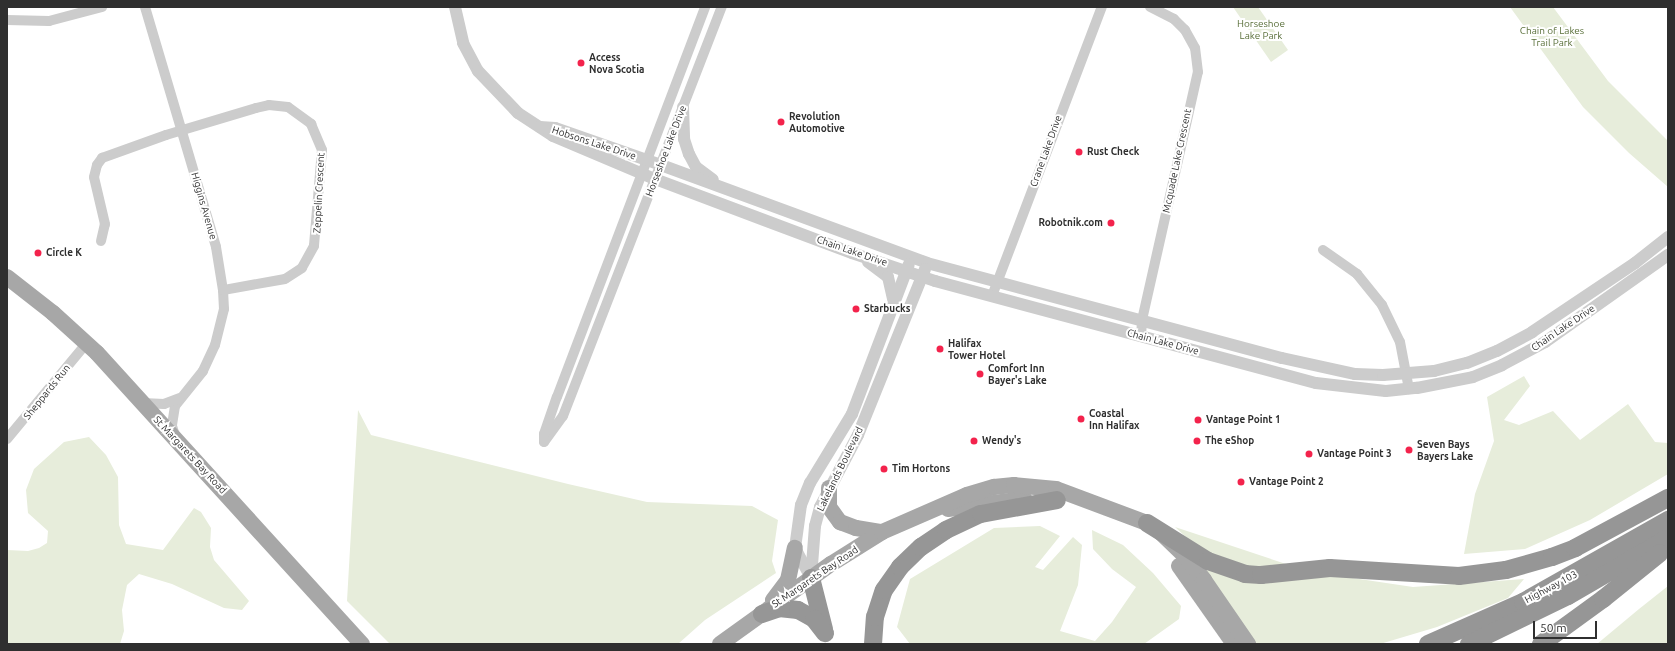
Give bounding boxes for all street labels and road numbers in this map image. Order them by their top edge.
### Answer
street label: Horseshoe Lake Drive [643,104,689,198]
street label: Mcquade Lake Crescent [1160,108,1194,214]
street label: Crane Lake Drive [1028,114,1064,188]
street label: Hobsons Lake Drive [550,124,638,162]
street label: Zeppelin Crescent [311,152,327,234]
street label: Higgins Avenue [189,171,219,241]
street label: Chain Lake Drive [815,233,889,269]
street label: Chain Lake Drive [1529,302,1597,354]
street label: Chain Lake Drive [1126,327,1200,357]
street label: Sheppards Run [21,362,73,422]
street label: St Margarets Bay Road [151,414,229,496]
street label: Lakelands Boulevard [814,425,866,513]
street label: St Margarets Bay Road [770,544,860,610]
street label: Highway 103 [1523,568,1579,606]

